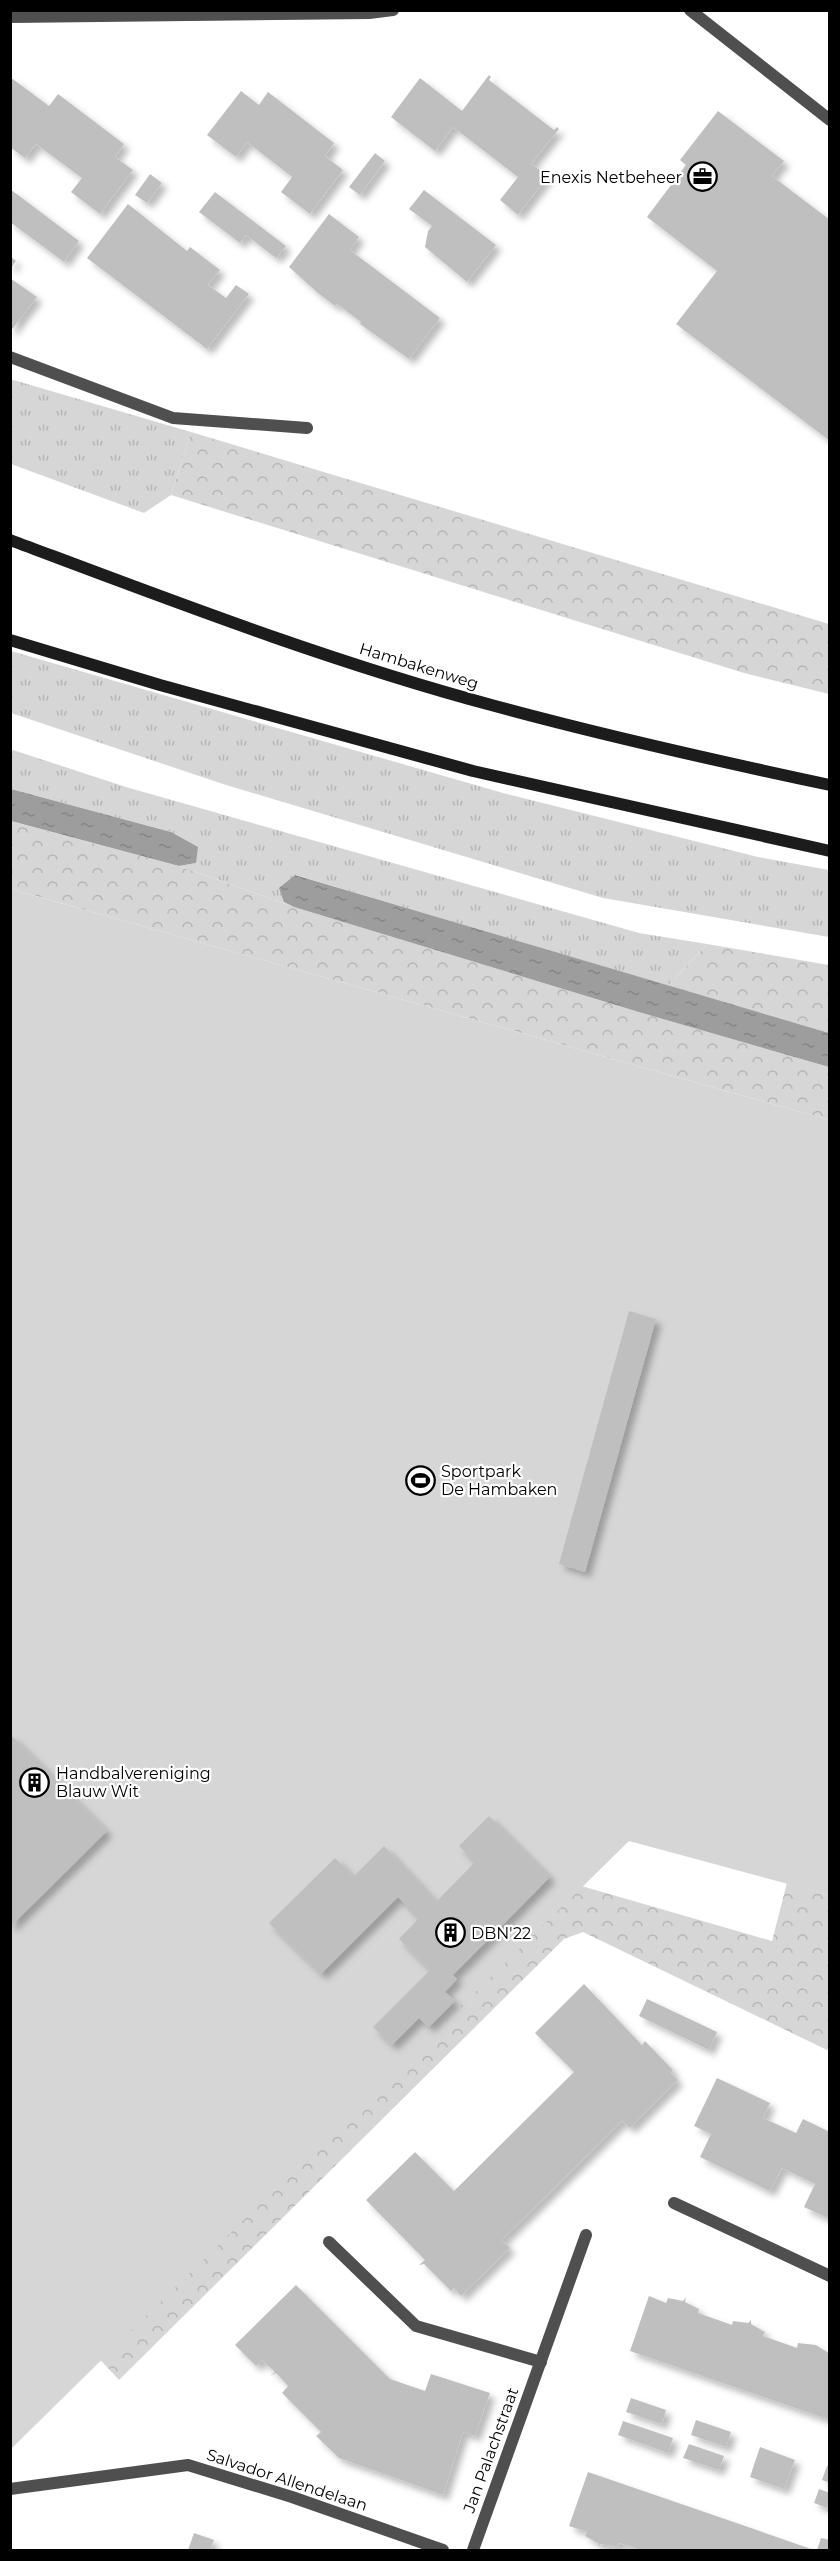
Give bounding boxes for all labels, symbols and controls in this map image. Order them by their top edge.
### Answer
office icon: Enexis Netbeheer [687,161,719,193]
place label: Enexis Netbeheer [540,168,682,187]
street label: Hambakenweg [357,639,481,693]
place label: Sportpark De Hambaken [441,1462,557,1499]
sports icon: Sportpark De Hambaken [404,1464,436,1496]
place label: Handbalvereniging Blauw Wit [56,1764,211,1801]
building icon: Handbalvereniging Blauw Wit [19,1766,51,1798]
building icon: DBN'22 [434,1917,466,1949]
place label: DBN'22 [471,1924,531,1943]
street label: Jan Palachstraat [459,2384,523,2516]
street label: Salvador Allendelaan [204,2445,370,2515]

